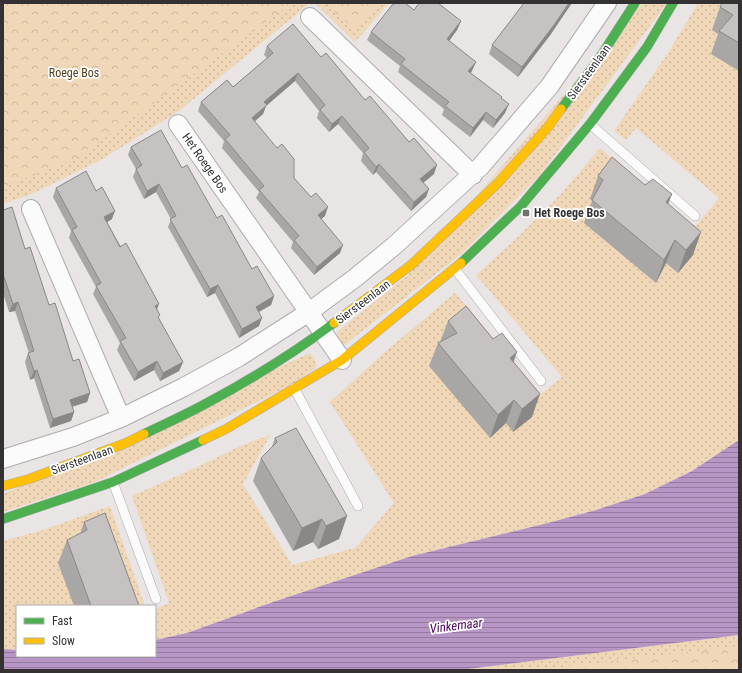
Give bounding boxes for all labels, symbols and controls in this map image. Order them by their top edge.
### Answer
street label: Siersteenlaan [564,42,614,102]
park label: Roege Bos [49,66,99,80]
street label: Het Roege Bos [179,130,231,196]
place label: Het Roege Bos [534,206,605,220]
marker: Het Roege Bos [521,208,531,218]
street label: Siersteenlaan [333,277,393,327]
street label: Siersteenlaan [49,442,115,478]
legend [16,605,156,657]
text: Fast [52,614,73,628]
water label: Vinkemaar [429,615,484,636]
text: Slow [52,634,75,648]

